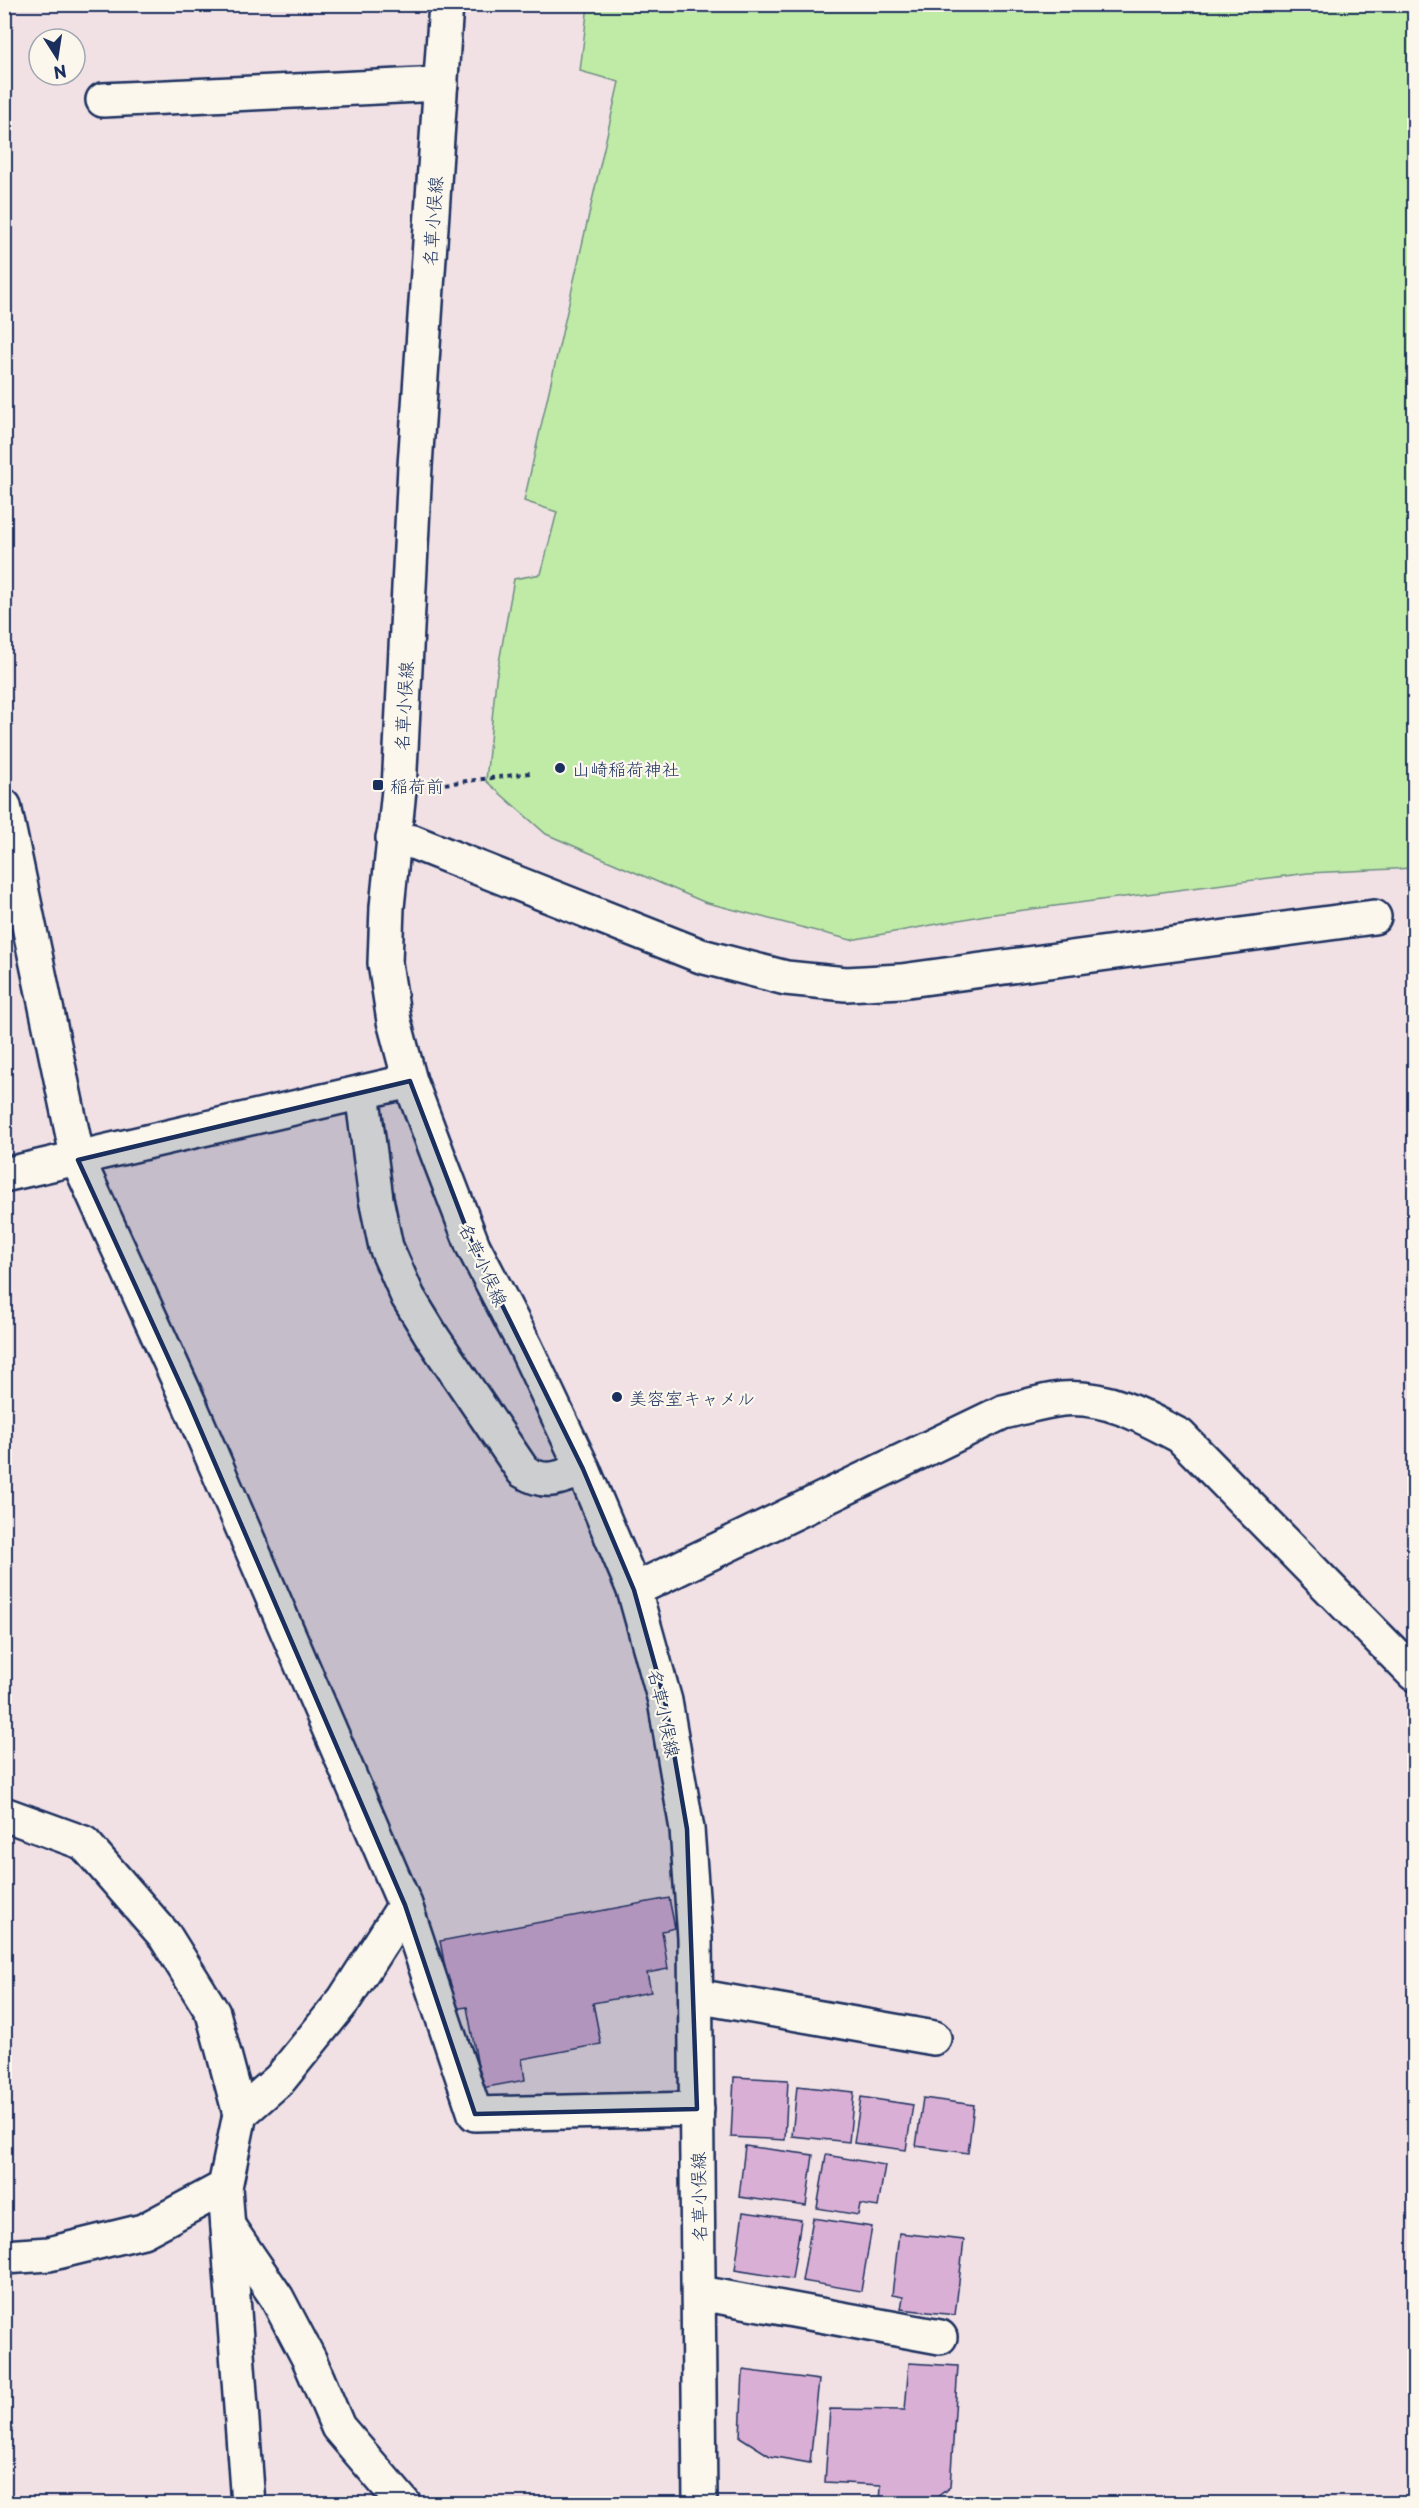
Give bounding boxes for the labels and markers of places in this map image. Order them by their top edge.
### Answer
place label: 山崎稲荷神社 [572,755,680,782]
marker: 山崎稲荷神社 [553,761,567,775]
place label: 稲荷前 [390,772,444,799]
marker: 稲荷前 [371,778,385,792]
place label: 美容室キャメル [629,1384,755,1411]
marker: 美容室キャメル [610,1390,624,1404]

